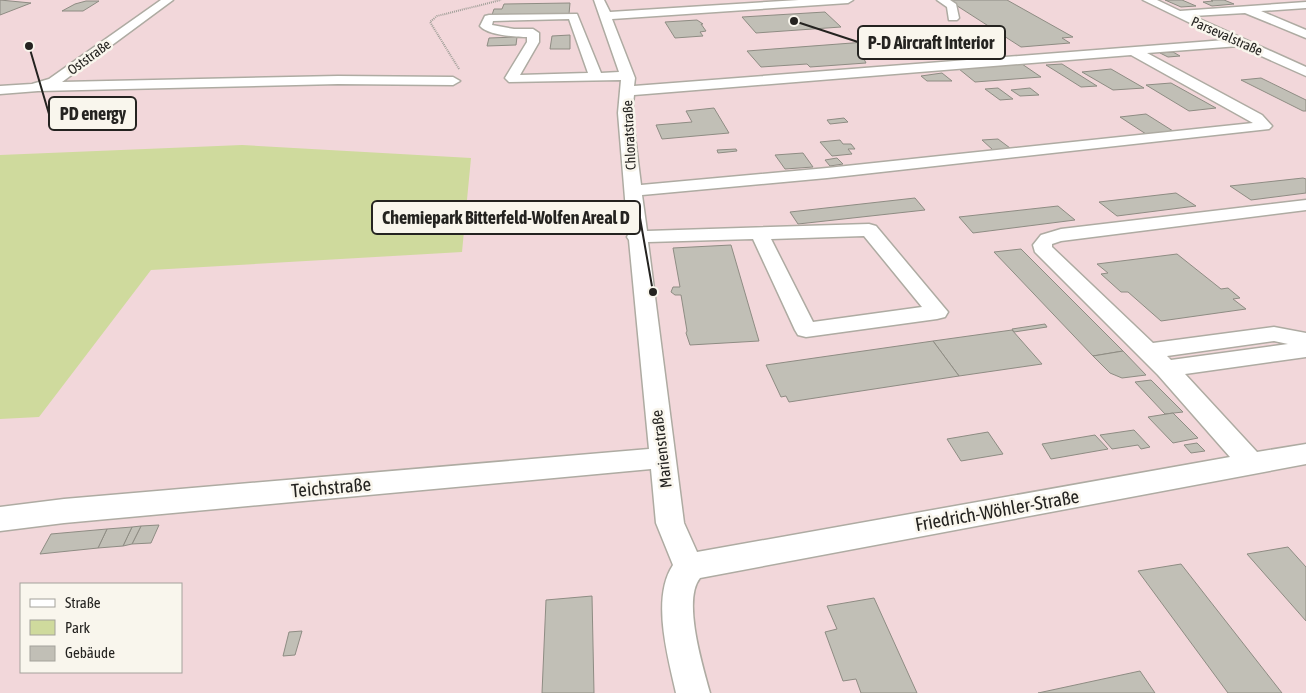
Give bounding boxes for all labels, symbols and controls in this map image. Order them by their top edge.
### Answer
street label: Parsevalstraße [1189,13,1265,59]
callout: P-D Aircraft Interior [858,26,1005,59]
text: P-D Aircraft Interior [868,32,995,53]
street label: Oststraße [64,36,114,78]
callout: PD energy [49,97,136,130]
street label: Chloratstraße [619,100,639,170]
text: PD energy [60,103,127,124]
callout: Chemiepark Bitterfeld-Wolfen Areal D [372,201,640,234]
text: Chemiepark Bitterfeld-Wolfen Areal D [382,207,630,228]
street label: Marienstraße [647,409,675,489]
street label: Teichstraße [290,473,372,501]
street label: Friedrich-Wöhler-Straße [913,485,1081,535]
legend [20,583,182,673]
text: Straße [65,594,101,611]
text: Park [65,619,90,636]
text: Gebäude [65,644,115,661]

